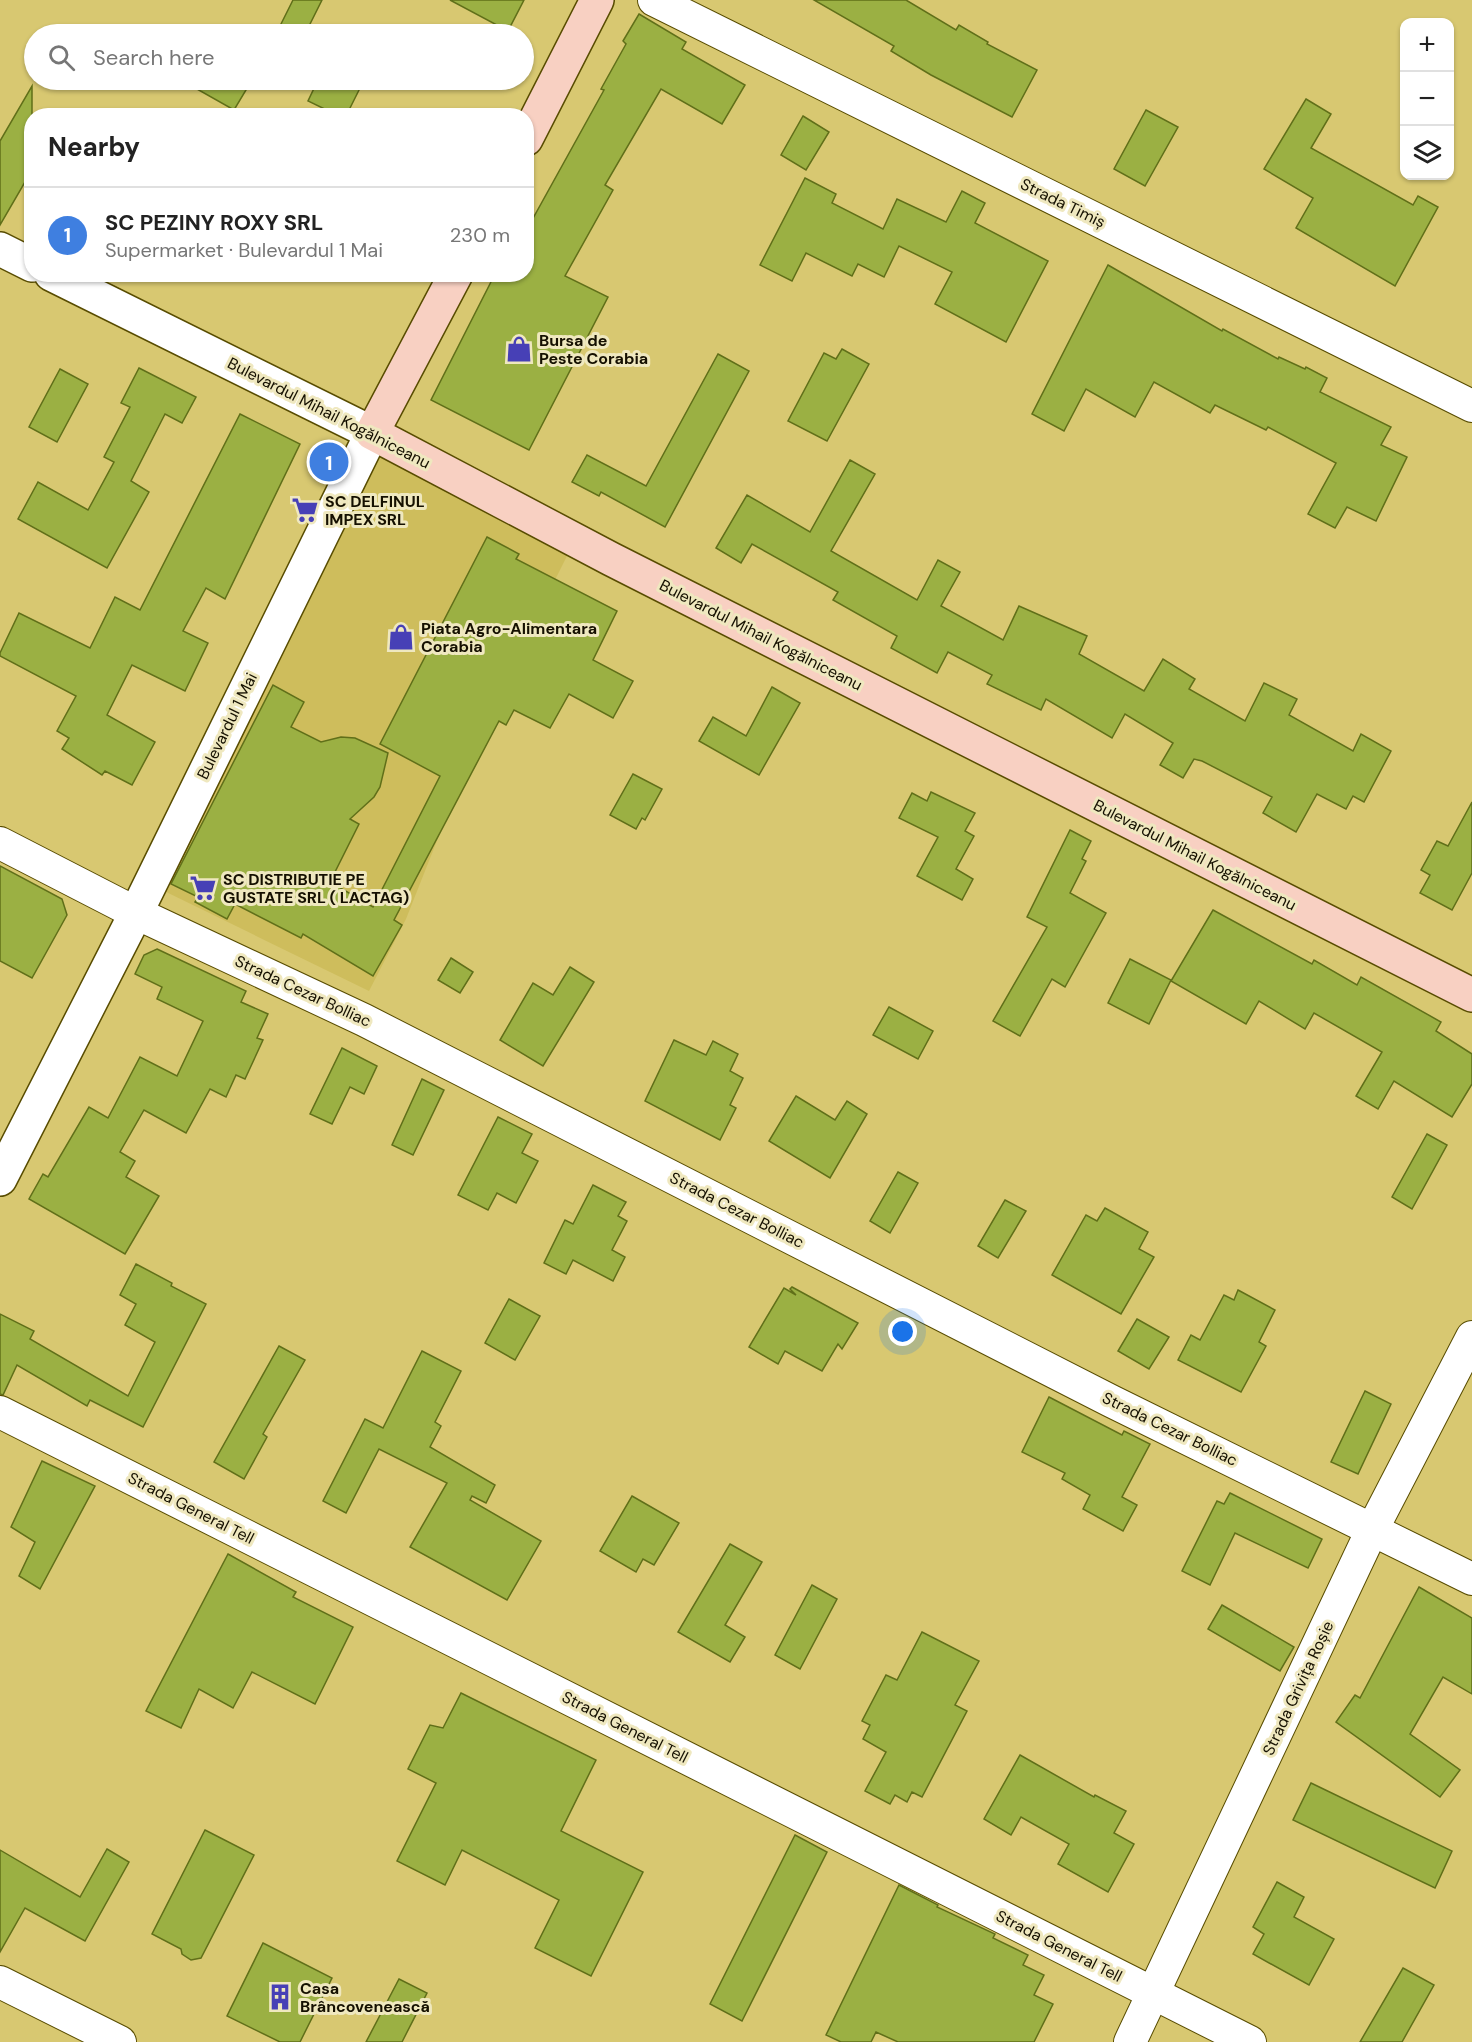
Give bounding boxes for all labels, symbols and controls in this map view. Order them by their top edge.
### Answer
map controls [1400,18,1454,180]
button: + [1400,18,1454,72]
search box [24,24,534,90]
icon: search [45,41,78,74]
text: Search here [93,43,214,72]
button: − [1400,72,1454,126]
button: layers [1400,126,1454,180]
text: Nearby [48,130,140,164]
street label: Strada Timiș [1017,173,1109,233]
text: SC PEZINY ROXY SRL [105,208,323,237]
text: 1 [64,222,71,248]
text: 230 m [450,222,510,248]
text: Supermarket · Bulevardul 1 Mai [105,237,383,263]
place label: Bursa de Peste Corabia [539,330,648,369]
shop icon: Bursa de Peste Corabia [504,334,534,364]
street label: Bulevardul Mihail Kogălniceanu [224,353,434,473]
pin: 1 [310,440,348,484]
place label: SC DELFINUL IMPEX SRL [325,491,425,530]
supermarket icon: SC DELFINUL IMPEX SRL [290,495,320,525]
street label: Bulevardul Mihail Kogălniceanu [656,575,866,695]
place label: Piata Agro-Alimentara Corabia [421,618,597,657]
shop icon: Piata Agro-Alimentara Corabia [386,622,416,652]
street label: Bulevardul 1 Mai [192,669,262,783]
street label: Bulevardul Mihail Kogălniceanu [1090,795,1300,915]
place label: SC DISTRIBUTIE PE GUSTATE SRL ( LACTAG) [223,869,409,908]
supermarket icon: SC DISTRIBUTIE PE GUSTATE SRL ( LACTAG) [188,873,218,903]
street label: Strada Cezar Bolliac [232,950,374,1032]
street label: Strada Cezar Bolliac [666,1167,808,1253]
your location [888,1317,917,1346]
street label: Strada Cezar Bolliac [1099,1387,1241,1471]
street label: Strada General Tell [124,1467,258,1549]
street label: Strada Grivița Roșie [1258,1617,1338,1759]
street label: Strada General Tell [558,1686,692,1768]
street label: Strada General Tell [992,1905,1126,1987]
place label: Casa Brâncovenească [300,1978,430,2017]
building icon: Casa Brâncovenească [265,1982,295,2012]

